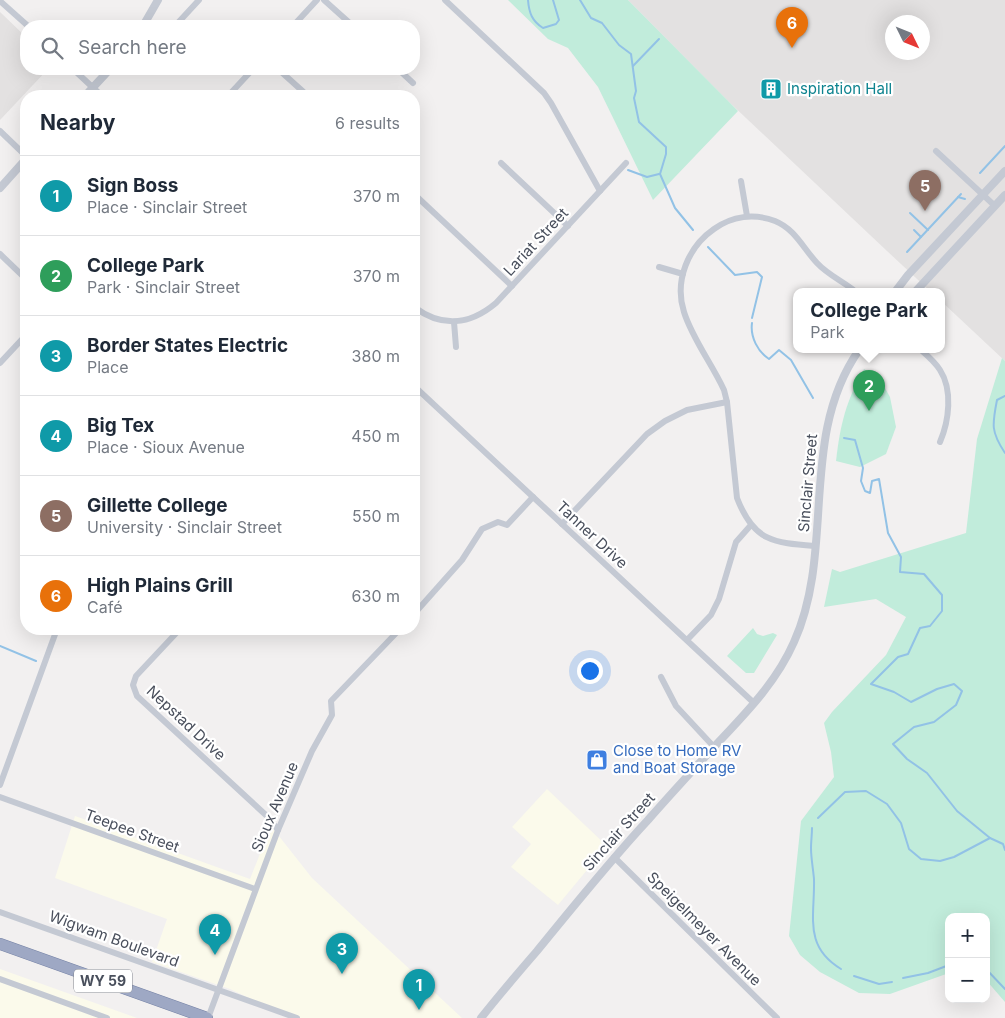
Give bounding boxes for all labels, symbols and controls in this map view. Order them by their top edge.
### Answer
pin: 6 [776,7,808,48]
north arrow [885,15,930,60]
search box [20,20,420,75]
icon: search [38,34,66,62]
text: Search here [78,36,187,59]
building icon: Inspiration Hall [759,77,783,101]
place label: Inspiration Hall [787,79,892,98]
text: Nearby [40,110,115,135]
text: 6 results [335,113,400,133]
pin: 5 [909,170,941,211]
text: Sign Boss [87,174,178,197]
text: 1 [53,186,59,206]
text: 370 m [353,186,400,206]
text: Place · Sinclair Street [87,197,247,217]
street label: Lariat Street [499,204,572,280]
text: College Park [87,254,204,277]
text: 2 [51,266,61,286]
text: 370 m [353,266,400,286]
text: Park · Sinclair Street [87,277,240,297]
popup [793,288,945,353]
text: College Park [810,299,928,322]
text: Park [810,322,845,342]
text: Border States Electric [87,334,288,357]
text: 3 [51,346,61,366]
text: 380 m [352,346,400,366]
text: Place [87,357,129,377]
pin: 2 [853,370,885,411]
text: Big Tex [87,414,154,437]
text: 4 [51,426,61,446]
text: 450 m [351,426,400,446]
street label: Sinclair Street [794,433,821,533]
text: Place · Sioux Avenue [87,437,245,457]
text: Gillette College [87,494,228,517]
street label: Tanner Drive [553,497,632,572]
text: 5 [51,506,61,526]
text: 550 m [352,506,400,526]
text: University · Sinclair Street [87,517,282,537]
text: High Plains Grill [87,574,233,597]
text: 6 [51,586,61,606]
text: 630 m [352,586,400,606]
text: Café [87,597,122,617]
your location [577,658,603,684]
street label: Nepstad Drive [143,681,230,764]
place label: Close to Home RV and Boat Storage [613,741,741,777]
shop icon: Close to Home RV and Boat Storage [585,748,609,772]
street label: Sioux Avenue [247,759,302,855]
street label: Sinclair Street [579,789,659,875]
street label: Teepee Street [82,805,182,856]
street label: Speigelmeyer Avenue [643,868,765,990]
street label: Wigwam Boulevard [47,906,182,971]
map controls [945,913,990,1003]
button: + [945,913,990,958]
pin: 4 [199,914,231,955]
pin: 3 [326,933,358,974]
button: − [945,958,990,1003]
road number: WY 59 [74,969,132,992]
pin: 1 [403,969,435,1010]

